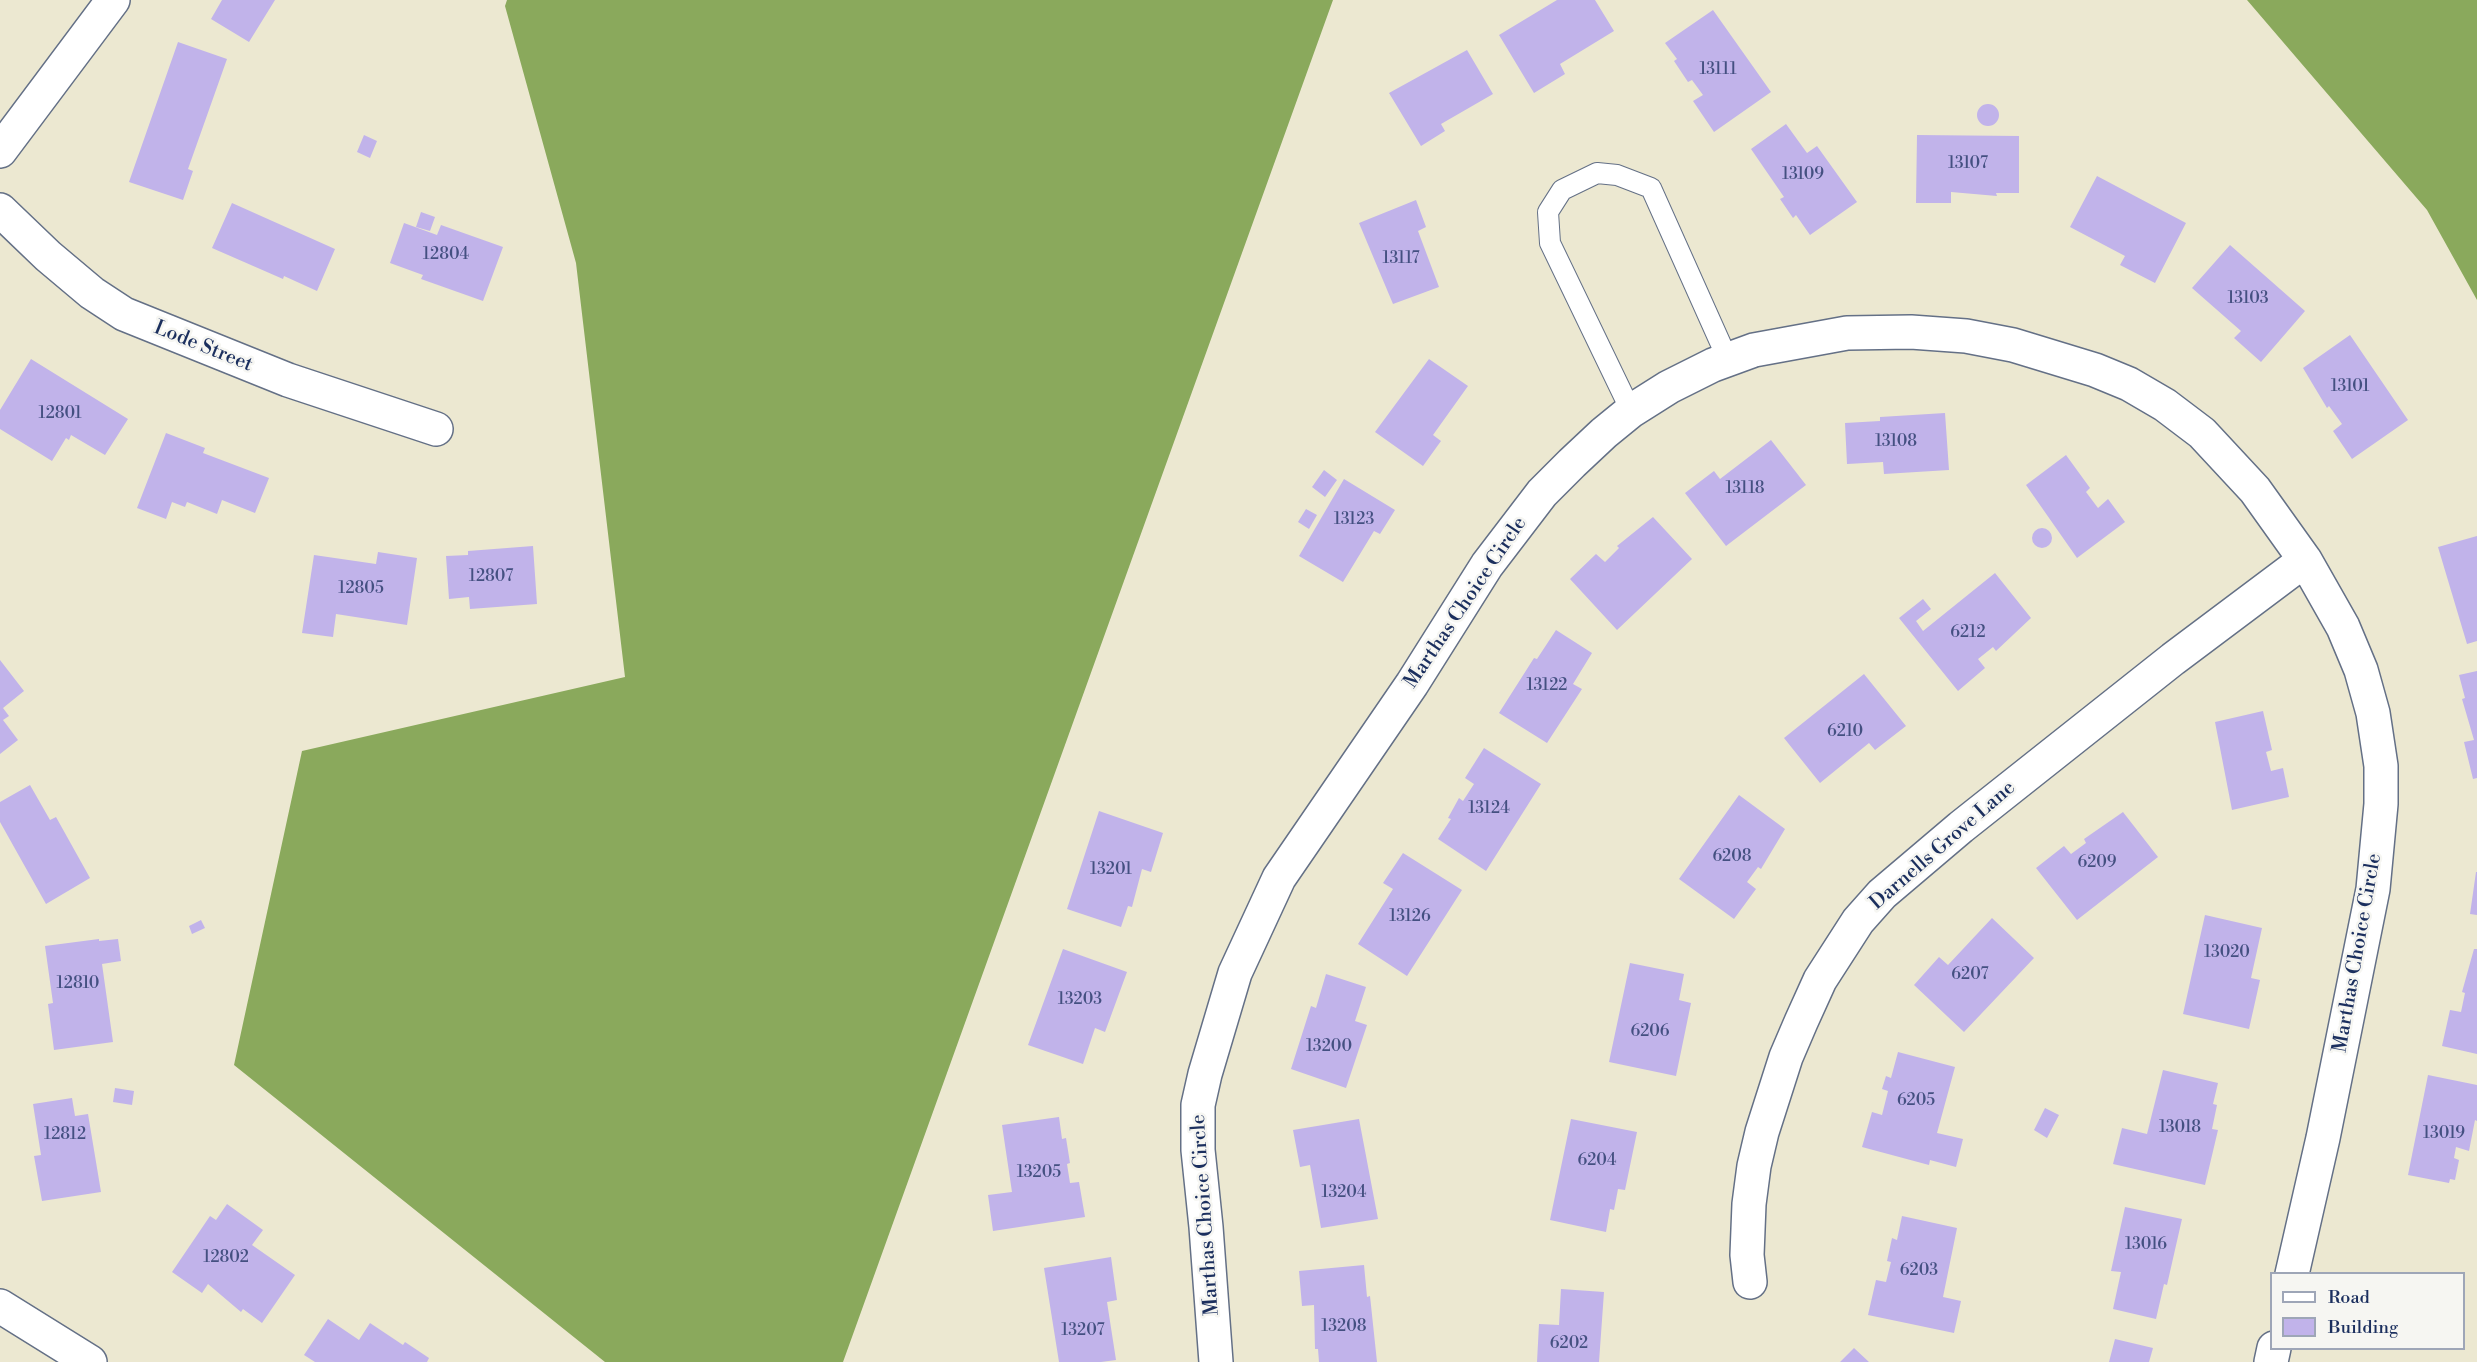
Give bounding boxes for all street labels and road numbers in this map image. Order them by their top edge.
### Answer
street label: Lode Street [150,316,256,378]
street label: Marthas Choice Circle [1400,513,1532,693]
street label: Darnells Grove Lane [1865,776,2021,916]
street label: Marthas Choice Circle [2329,852,2387,1054]
street label: Marthas Choice Circle [1187,1114,1225,1316]

